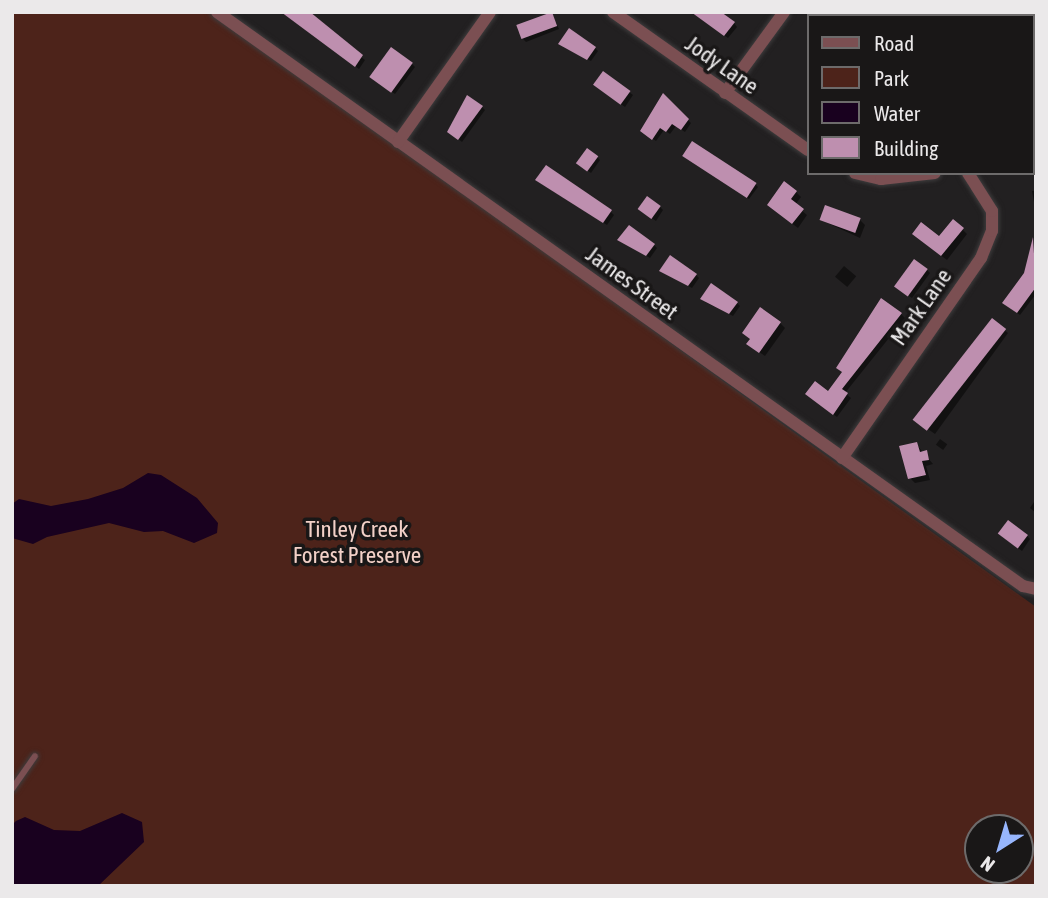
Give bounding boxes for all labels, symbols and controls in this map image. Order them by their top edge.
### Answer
legend [806,14,1034,175]
street label: Jody Lane [680,30,764,100]
text: Road [874,31,914,55]
text: Park [874,66,909,90]
text: Water [874,101,920,125]
text: Building [874,136,938,160]
street label: James Street [581,240,683,326]
street label: Mark Lane [885,263,957,351]
park label: Tinley Creek Forest Preserve [293,515,421,569]
north arrow [964,814,1034,884]
text: N [976,852,999,876]

